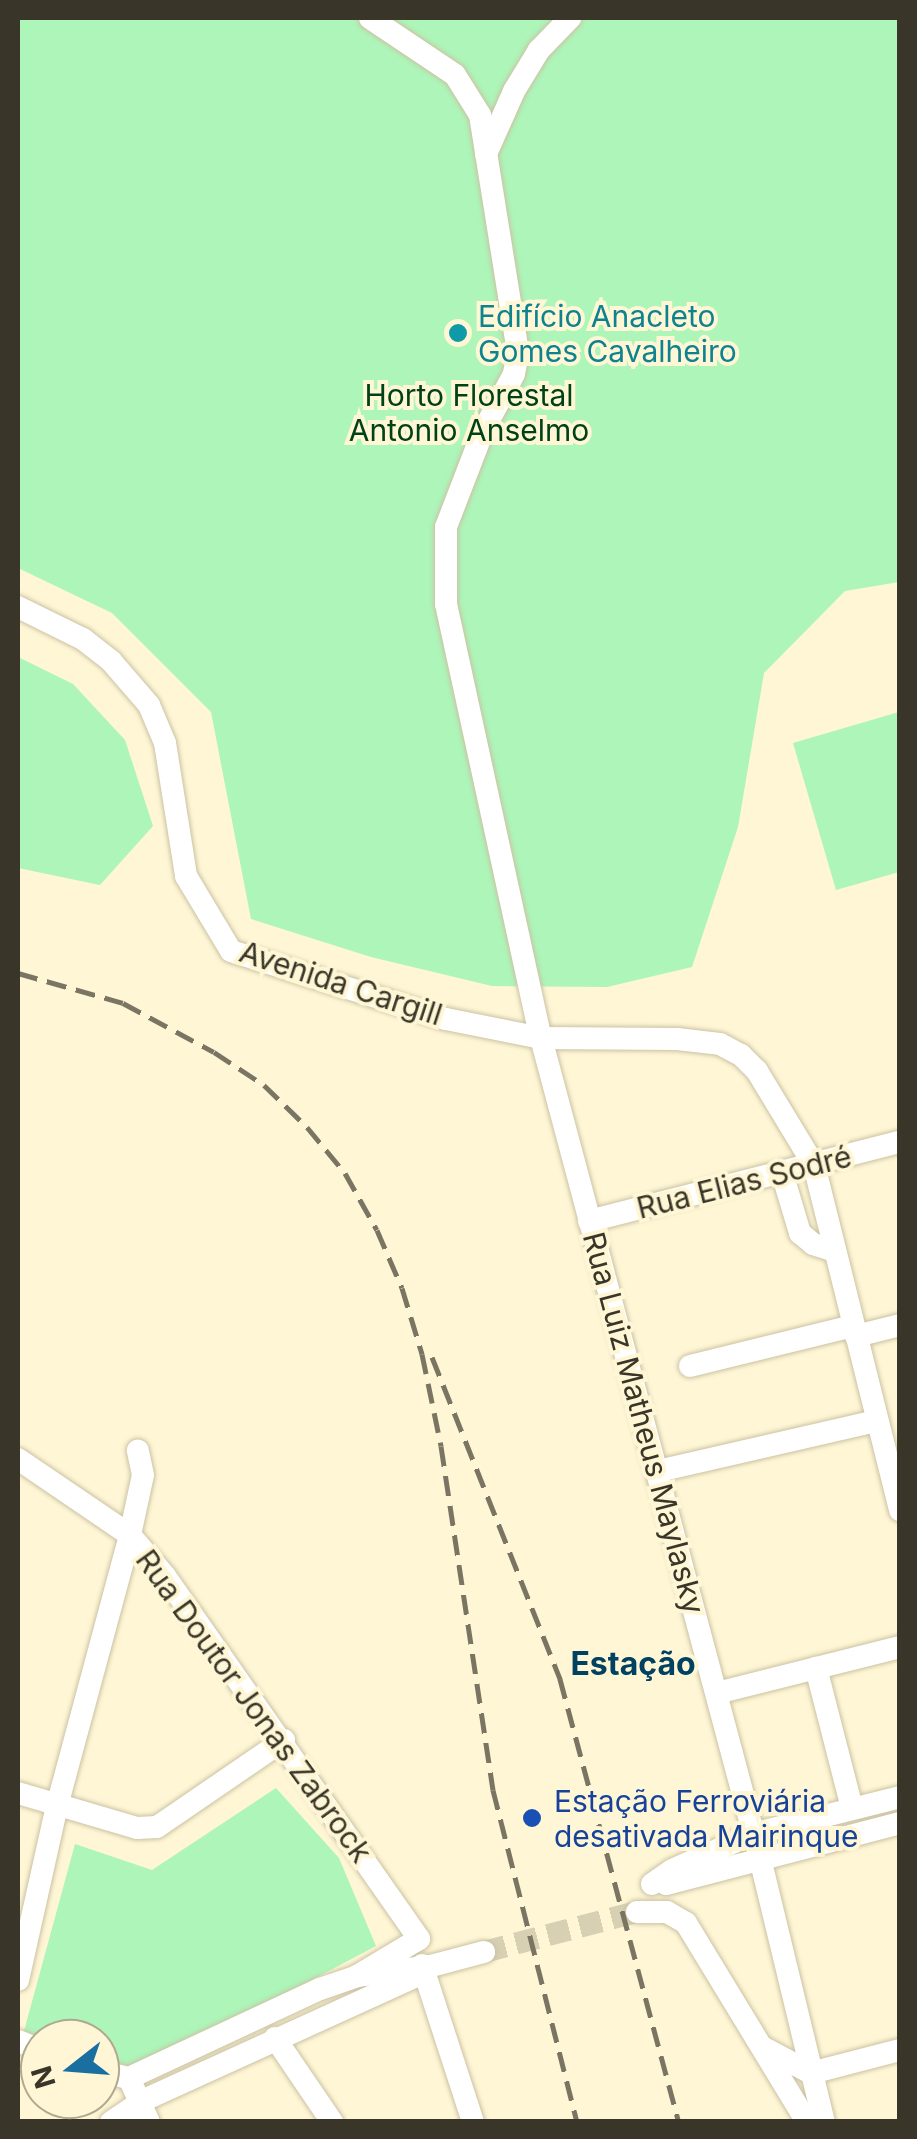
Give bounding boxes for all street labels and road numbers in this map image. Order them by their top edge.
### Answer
street label: Avenida Cargill [235,933,447,1033]
street label: Rua Elias Sodré [633,1138,855,1226]
street label: Rua Luiz Matheus Maylasky [576,1228,712,1618]
street label: Rua Doutor Jonas Zabrock [129,1543,379,1869]

